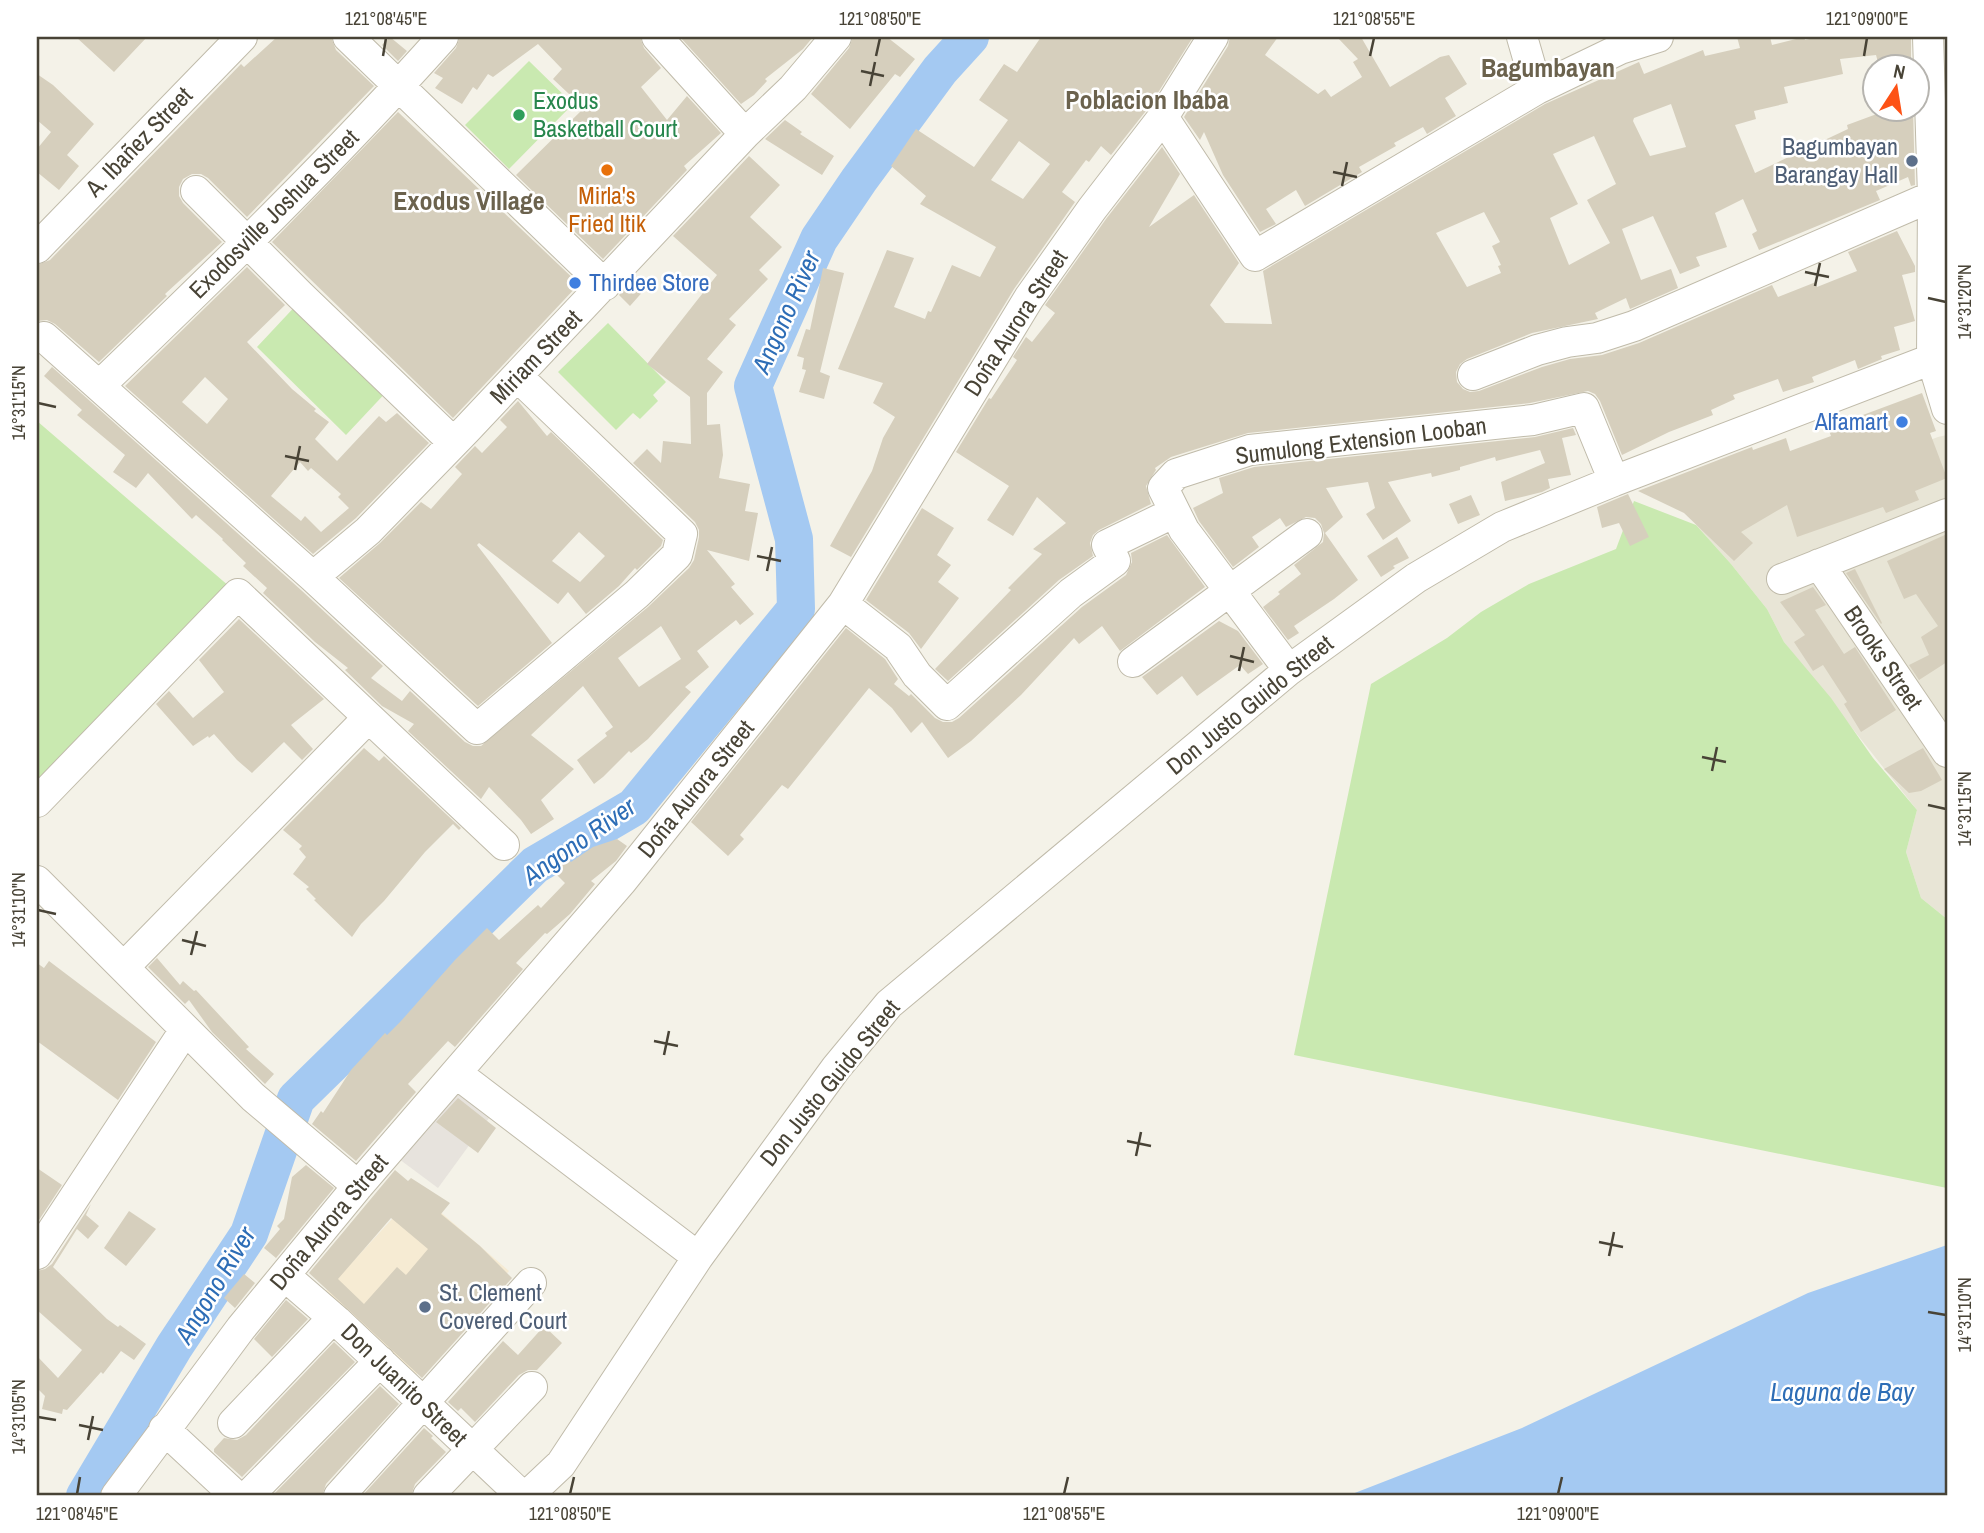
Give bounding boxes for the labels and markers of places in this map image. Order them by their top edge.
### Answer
place label: Exodus Basketball Court [533,84,678,144]
marker: Exodus Basketball Court [511,107,527,123]
place label: Bagumbayan Barangay Hall [1774,130,1898,190]
marker: Bagumbayan Barangay Hall [1904,153,1920,169]
marker: Mirla's Fried Itik [599,162,615,178]
place label: Mirla's Fried Itik [568,179,646,239]
place label: Thirdee Store [589,266,709,298]
marker: Thirdee Store [567,275,583,291]
place label: Alfamart [1814,405,1889,437]
marker: Alfamart [1894,414,1910,430]
place label: St. Clement Covered Court [439,1276,567,1336]
marker: St. Clement Covered Court [417,1299,433,1315]

